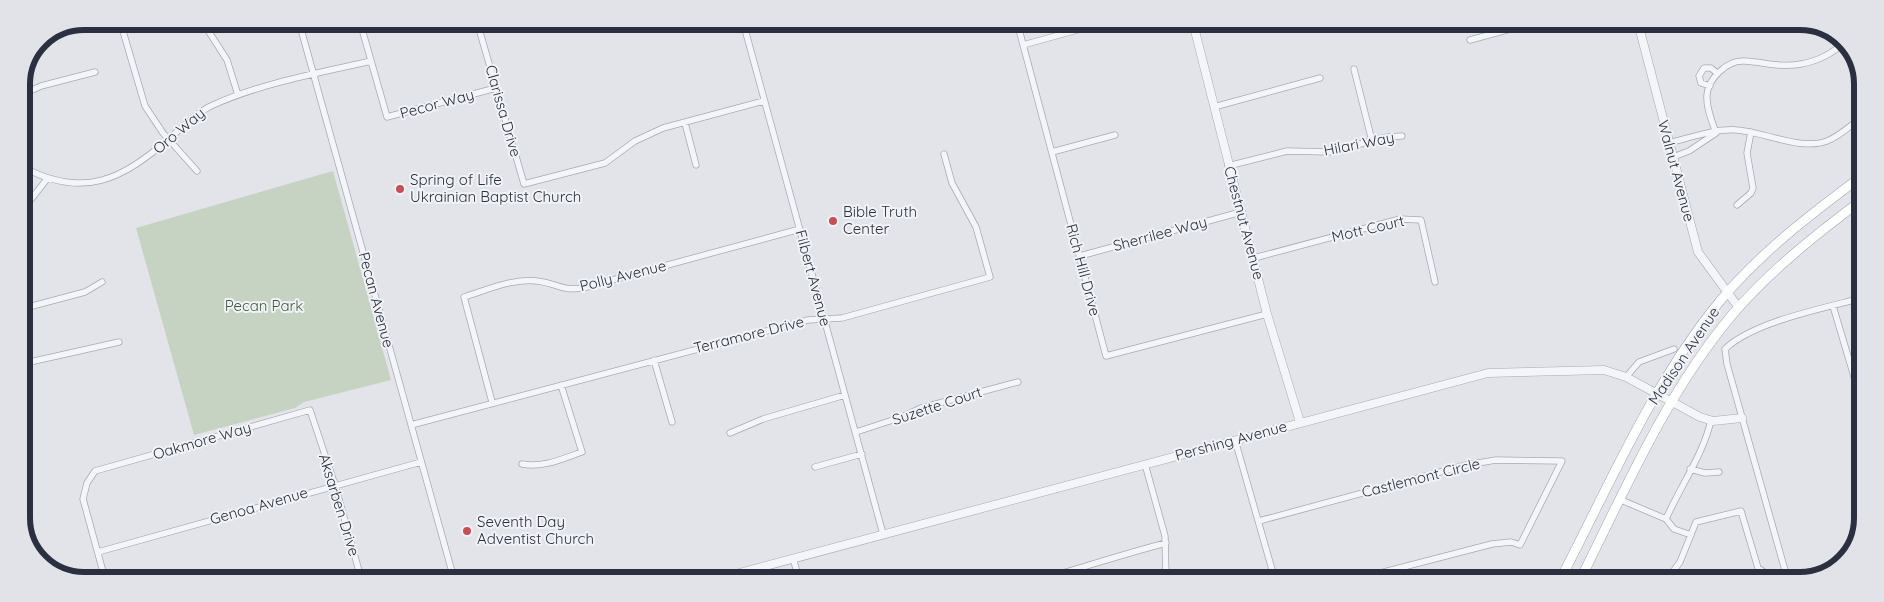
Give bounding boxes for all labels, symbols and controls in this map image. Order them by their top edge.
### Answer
street label: Clarissa Drive [481,63,526,159]
street label: Pecor Way [398,85,476,123]
street label: Oro Way [149,103,209,158]
street label: Walnut Avenue [1654,118,1699,224]
street label: Hilari Way [1322,127,1396,160]
street label: Chestnut Avenue [1220,164,1269,282]
place label: Spring of Life Ukrainian Baptist Church [410,170,581,206]
marker: Spring of Life Ukrainian Baptist Church [394,183,406,195]
place label: Bible Truth Center [843,202,917,238]
street label: Mott Court [1330,211,1406,246]
street label: Sherrilee Way [1111,212,1209,255]
marker: Bible Truth Center [827,215,839,227]
street label: Rich Hill Drive [1062,222,1105,318]
street label: Filbert Avenue [791,228,835,328]
street label: Pecan Avenue [355,250,398,350]
street label: Polly Avenue [578,256,668,295]
park label: Pecan Park [225,296,303,315]
street label: Madison Avenue [1644,303,1723,408]
street label: Terramore Drive [692,312,806,357]
street label: Suzette Court [889,382,984,429]
street label: Pershing Avenue [1173,416,1289,465]
street label: Oakmore Way [151,417,253,464]
street label: Aksarben Drive [315,451,364,558]
street label: Castlemont Circle [1360,454,1482,501]
street label: Genoa Avenue [208,482,310,529]
place label: Seventh Day Adventist Church [477,512,594,548]
marker: Seventh Day Adventist Church [461,525,473,537]

